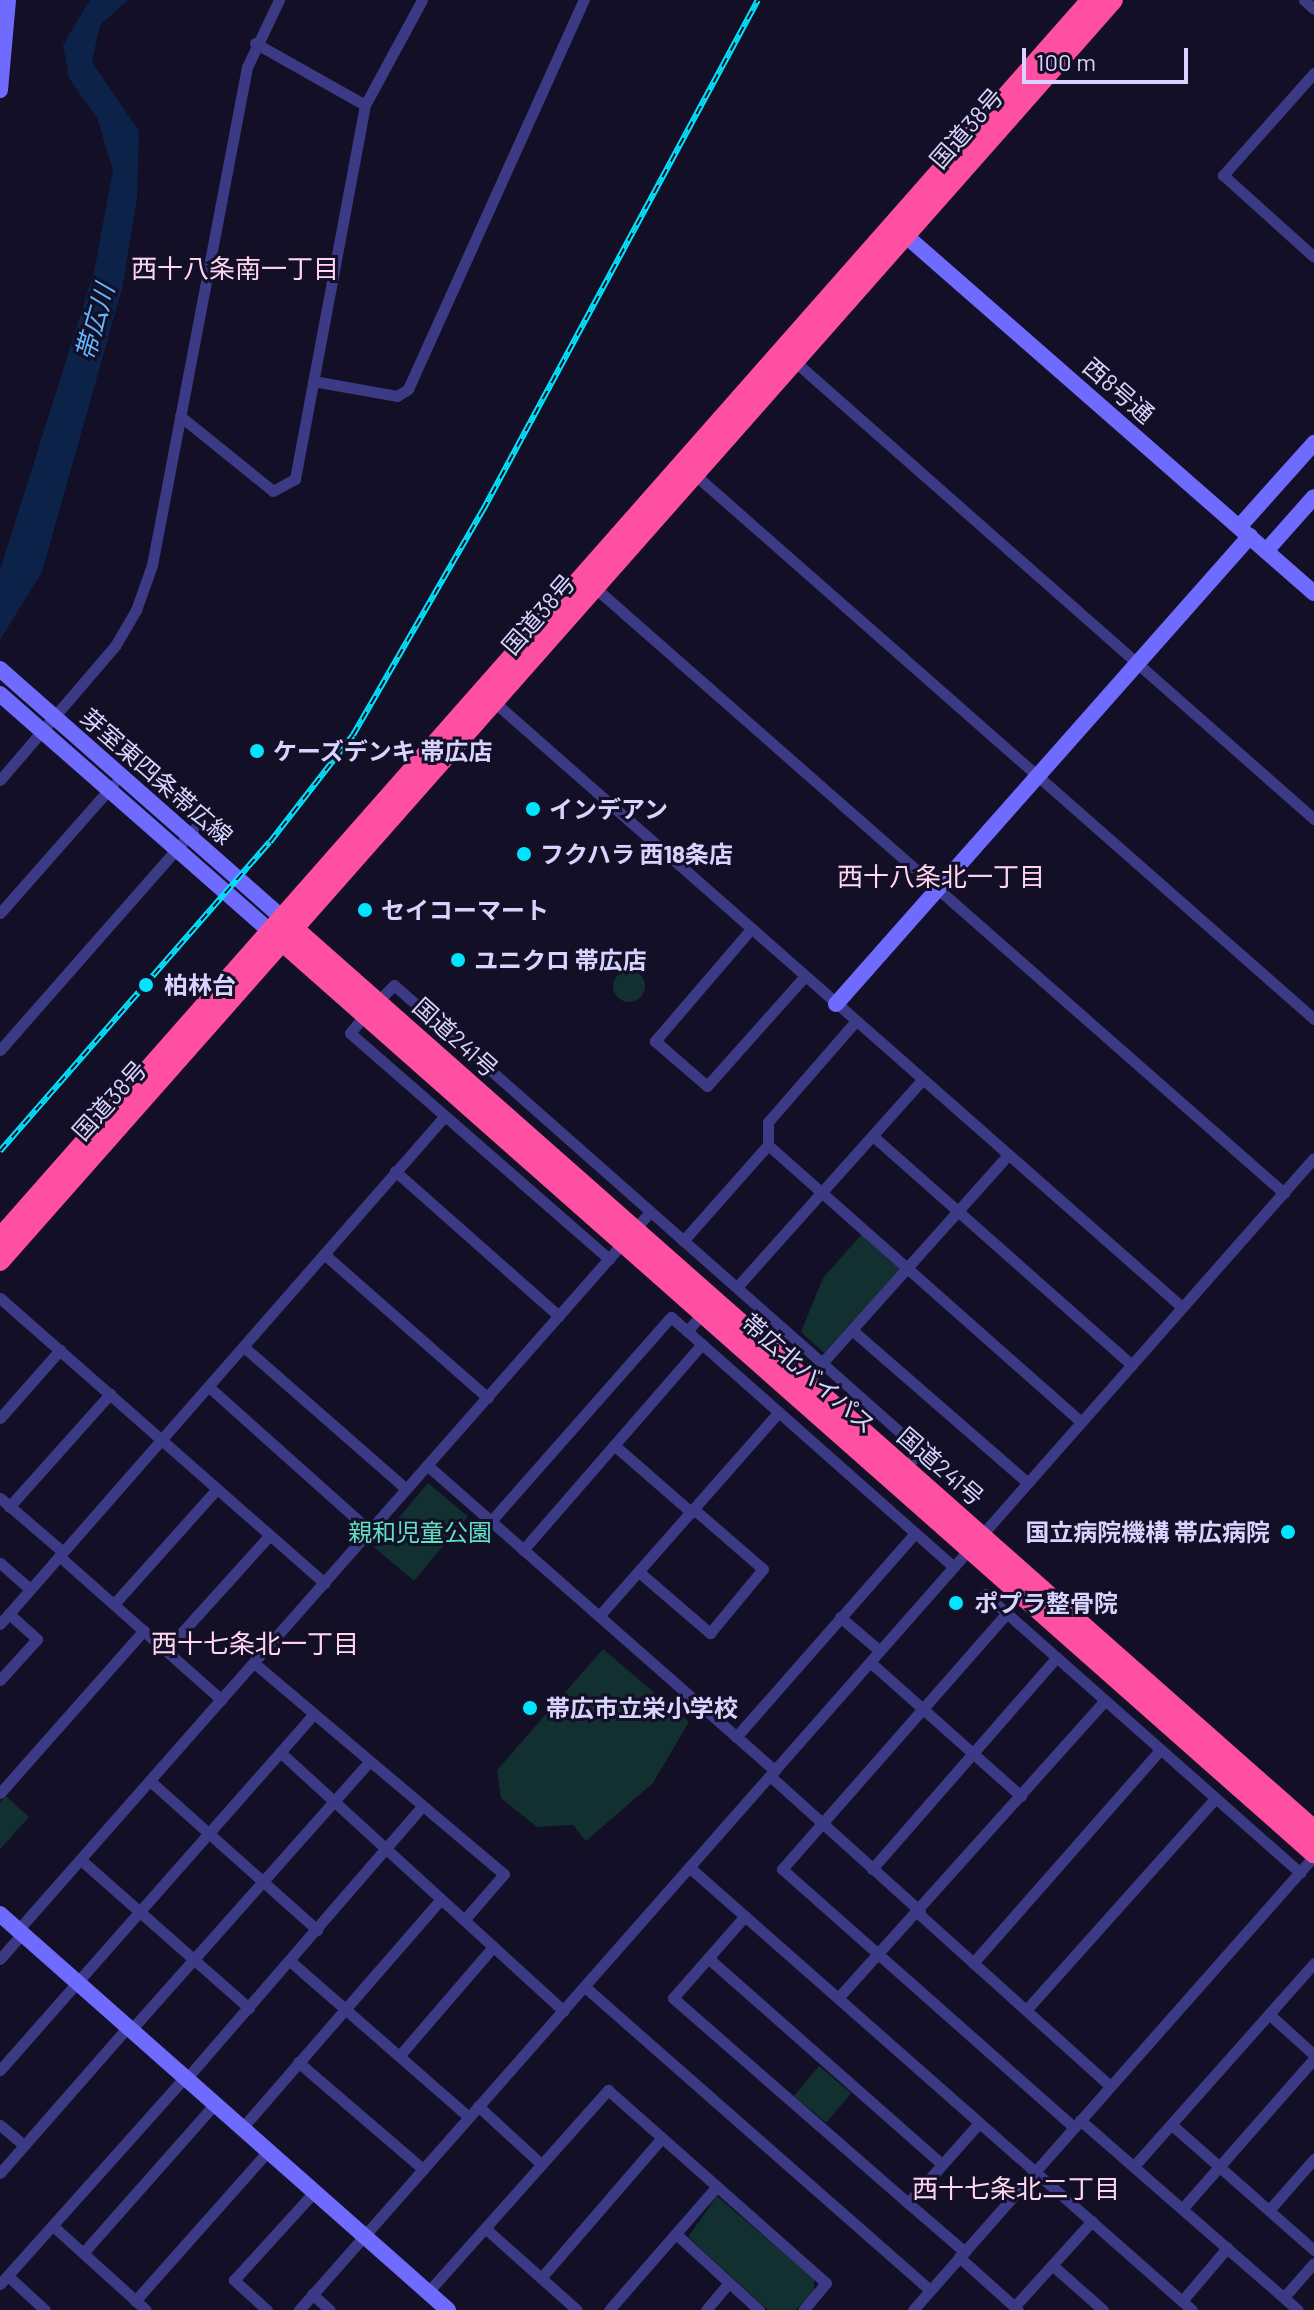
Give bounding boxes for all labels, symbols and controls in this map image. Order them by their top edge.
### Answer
scale bar [1026,32,1192,82]
text: 100 m [1036,47,1096,76]
street label: 国道38号 [923,82,1009,174]
district label: 西十八条南一丁目 [131,252,339,284]
water label: 帯広川 [68,280,120,364]
street label: 西8号通 [1078,351,1160,429]
street label: 国道38号 [495,568,581,660]
street label: 芽室東四条帯広線 [75,702,239,850]
place label: ケーズデンキ 帯広店 [273,737,494,765]
marker: ケーズデンキ 帯広店 [248,742,266,760]
place label: インデアン [549,795,669,823]
marker: インデアン [524,800,542,818]
place label: フクハラ 西18条店 [540,840,734,868]
marker: フクハラ 西18条店 [515,845,533,863]
district label: 西十八条北一丁目 [837,860,1045,892]
place label: セイコーマート [381,896,549,924]
marker: セイコーマート [356,901,374,919]
place label: ユニクロ 帯広店 [474,946,647,974]
marker: ユニクロ 帯広店 [449,951,467,969]
place label: 柏林台 [164,971,236,999]
marker: 柏林台 [135,974,157,996]
street label: 国道241号 [408,991,504,1083]
street label: 国道38号 [66,1054,152,1146]
street label: 帯広北バイパス [736,1307,882,1439]
street label: 国道241号 [892,1421,990,1511]
park label: 親和児童公園 [348,1518,492,1546]
place label: 国立病院機構 帯広病院 [1025,1518,1270,1546]
marker: 国立病院機構 帯広病院 [1277,1521,1299,1543]
place label: ポプラ整骨院 [974,1589,1118,1617]
marker: ポプラ整骨院 [945,1592,967,1614]
district label: 西十七条北一丁目 [151,1627,359,1659]
place label: 帯広市立栄小学校 [546,1694,738,1722]
marker: 帯広市立栄小学校 [521,1699,539,1717]
district label: 西十七条北二丁目 [912,2172,1120,2204]

